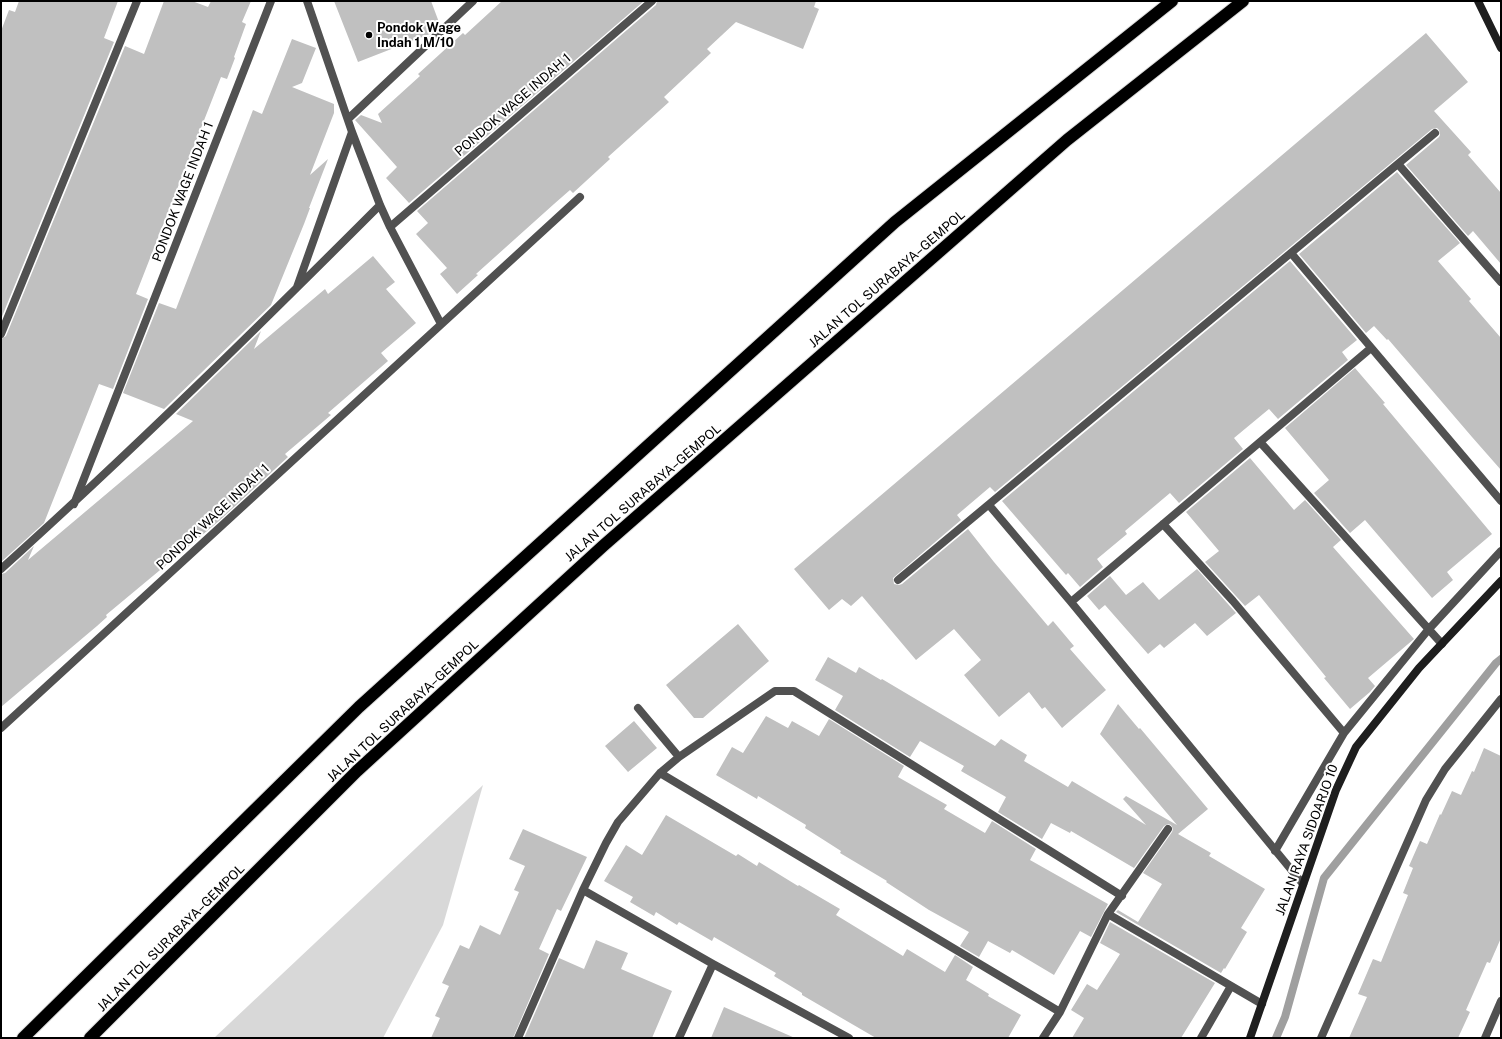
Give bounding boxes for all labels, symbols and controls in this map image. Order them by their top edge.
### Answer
place label: Pondok Wage Indah 1 M/10 [377,20,461,51]
marker: Pondok Wage Indah 1 M/10 [364,30,374,40]
street label: PONDOK WAGE INDAH 1 [452,50,574,160]
street label: PONDOK WAGE INDAH 1 [149,120,217,264]
street label: JALAN TOL SURABAYA–GEMPOL [806,207,968,351]
street label: JALAN TOL SURABAYA–GEMPOL [562,421,724,565]
street label: PONDOK WAGE INDAH 1 [153,461,273,573]
street label: JALAN TOL SURABAYA–GEMPOL [324,636,482,786]
street label: JALAN RAYA SIDOARJO 10 [1272,762,1342,918]
street label: JALAN TOL SURABAYA–GEMPOL [94,861,248,1015]

